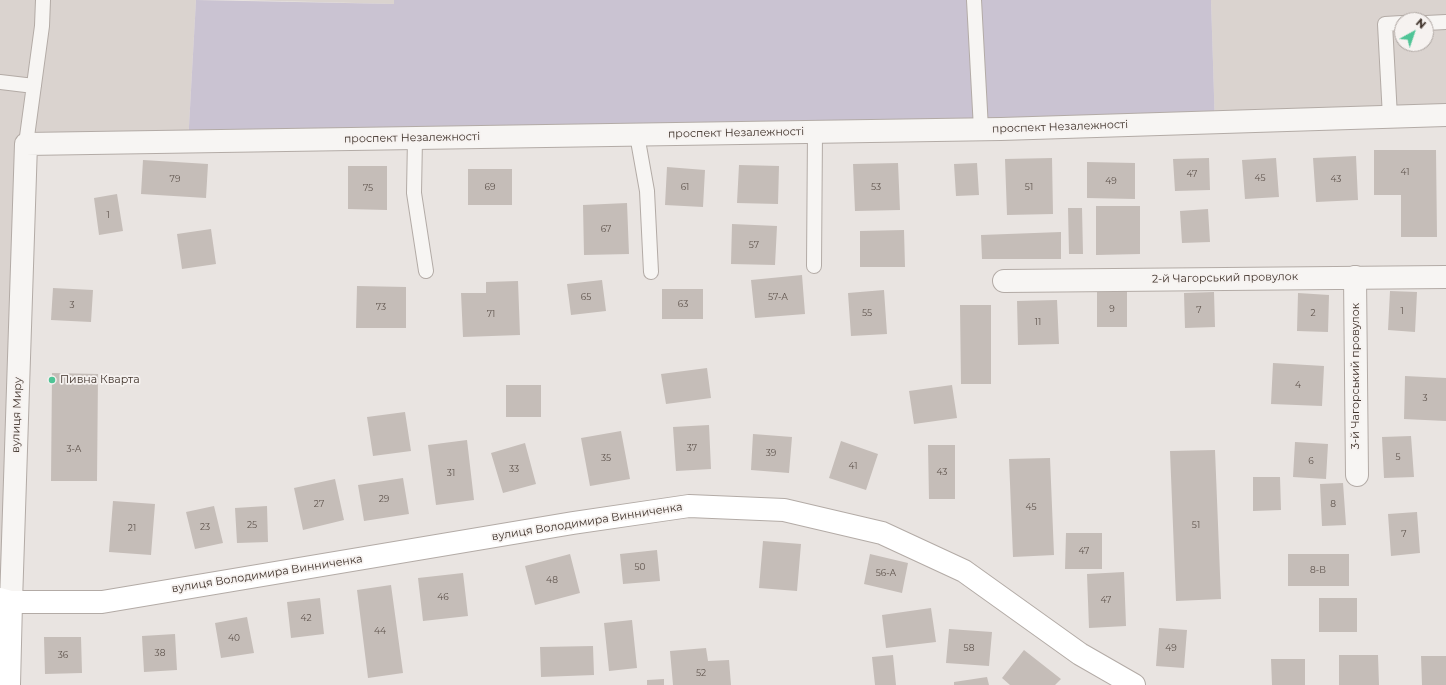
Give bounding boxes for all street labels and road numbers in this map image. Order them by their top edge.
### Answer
street label: проспект Незалежності [992,118,1128,136]
street label: проспект Незалежності [668,125,804,141]
street label: проспект Незалежності [344,130,480,146]
street label: 2-й Чагорський провулок [1152,270,1298,286]
street label: 3-й Чагорський провулок [1349,303,1363,449]
street label: вулиця Миру [9,377,25,453]
street label: вулиця Володимира Винниченка [491,500,683,544]
street label: вулиця Володимира Винниченка [171,552,363,596]

